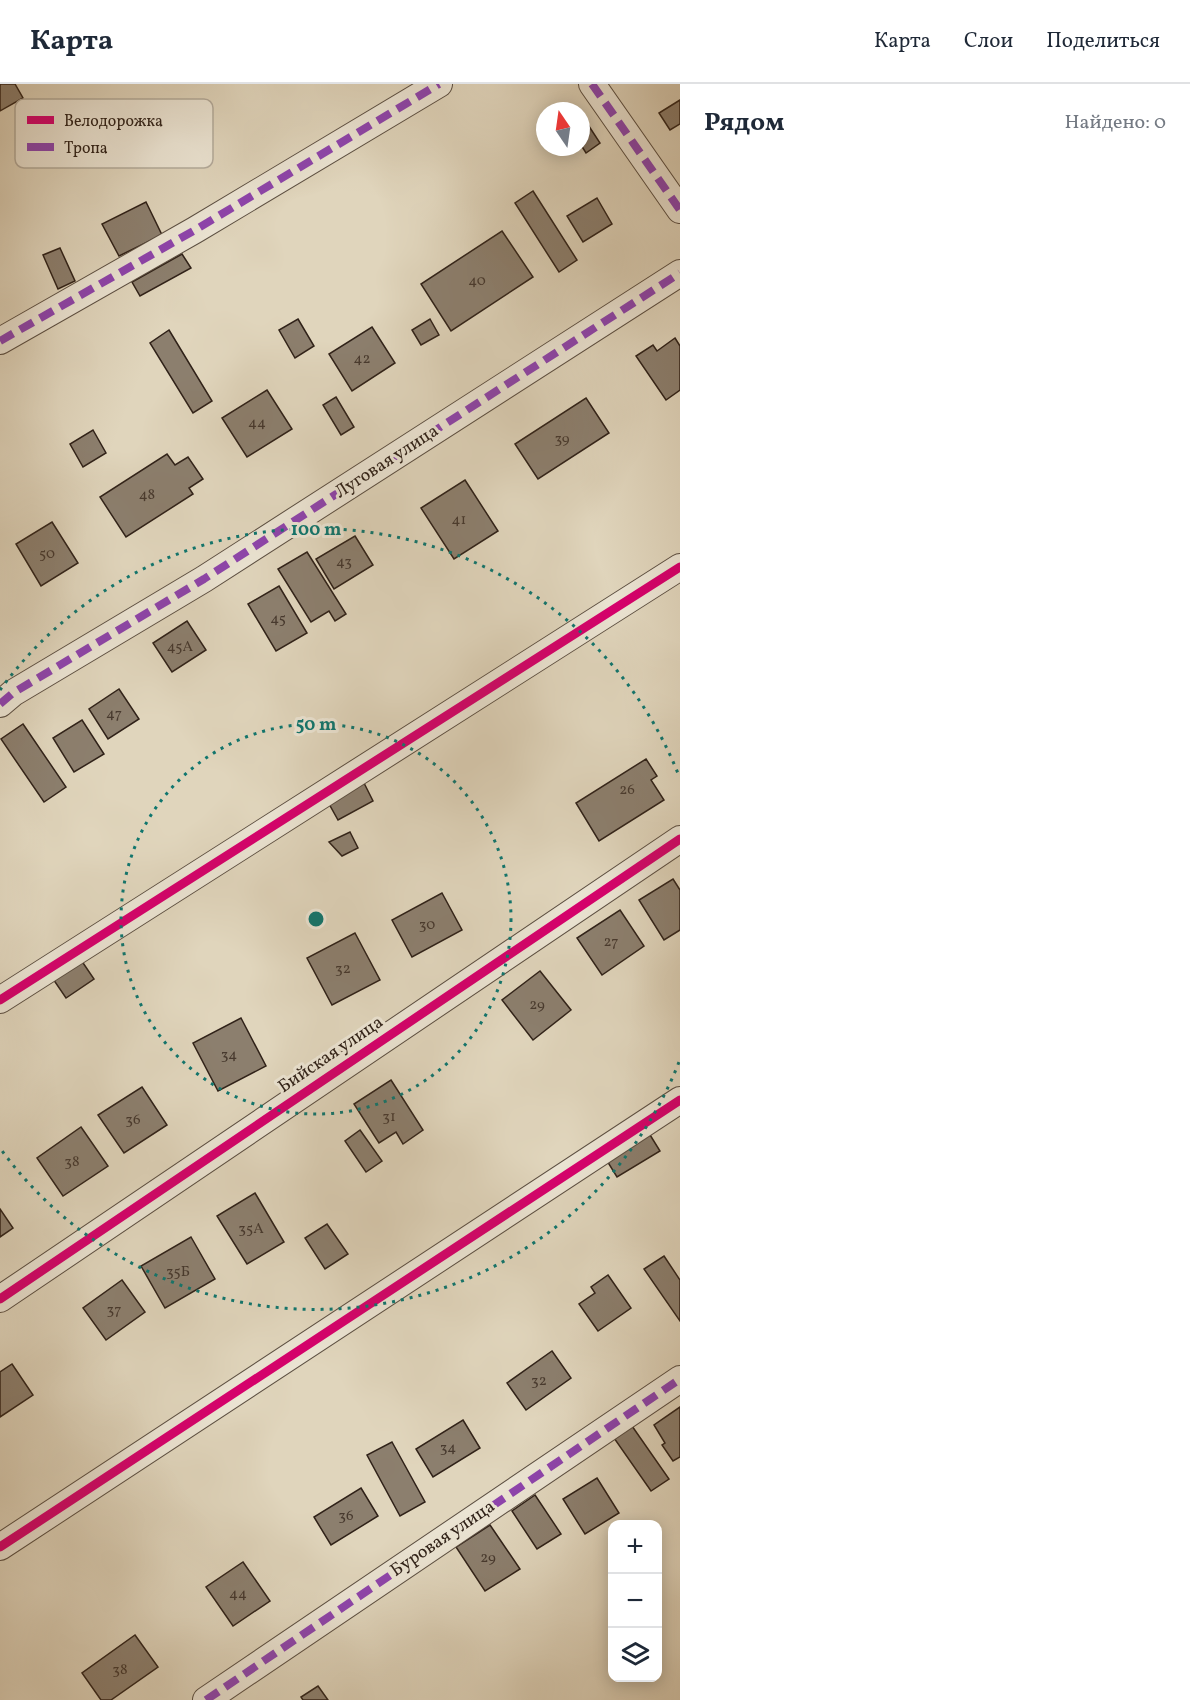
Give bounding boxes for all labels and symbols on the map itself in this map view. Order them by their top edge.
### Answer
legend [15,99,213,168]
north arrow [536,102,590,156]
text: Велодорожка [64,111,163,133]
text: Тропа [64,138,108,160]
house number: 40 [468,271,486,292]
house number: 42 [353,349,371,370]
house number: 44 [248,413,266,434]
street label: Луговая улица [330,419,444,505]
house number: 39 [554,429,570,450]
house number: 48 [139,485,155,506]
house number: 41 [452,510,466,531]
text: 100 m [291,518,341,543]
house number: 50 [39,544,55,565]
house number: 43 [336,552,352,573]
house number: 45 [270,609,286,630]
house number: 45А [167,637,194,658]
house number: 47 [106,704,122,725]
text: 50 m [296,713,336,738]
house number: 26 [619,780,635,801]
centre of rings [306,909,326,929]
house number: 30 [419,915,435,936]
house number: 27 [604,932,618,953]
house number: 32 [335,959,351,980]
house number: 29 [529,995,545,1016]
street label: Бийская улица [273,1010,389,1100]
house number: 34 [221,1045,237,1066]
house number: 31 [382,1107,396,1128]
house number: 36 [125,1110,141,1131]
house number: 38 [64,1152,80,1173]
house number: 35А [238,1219,264,1240]
house number: 35Б [166,1262,190,1283]
house number: 37 [107,1300,121,1321]
house number: 32 [531,1371,547,1392]
house number: 34 [440,1438,456,1459]
street label: Буровая улица [386,1495,500,1583]
house number: 36 [338,1506,354,1527]
house number: 29 [480,1548,496,1569]
house number: 44 [229,1584,247,1605]
house number: 38 [112,1660,128,1681]

